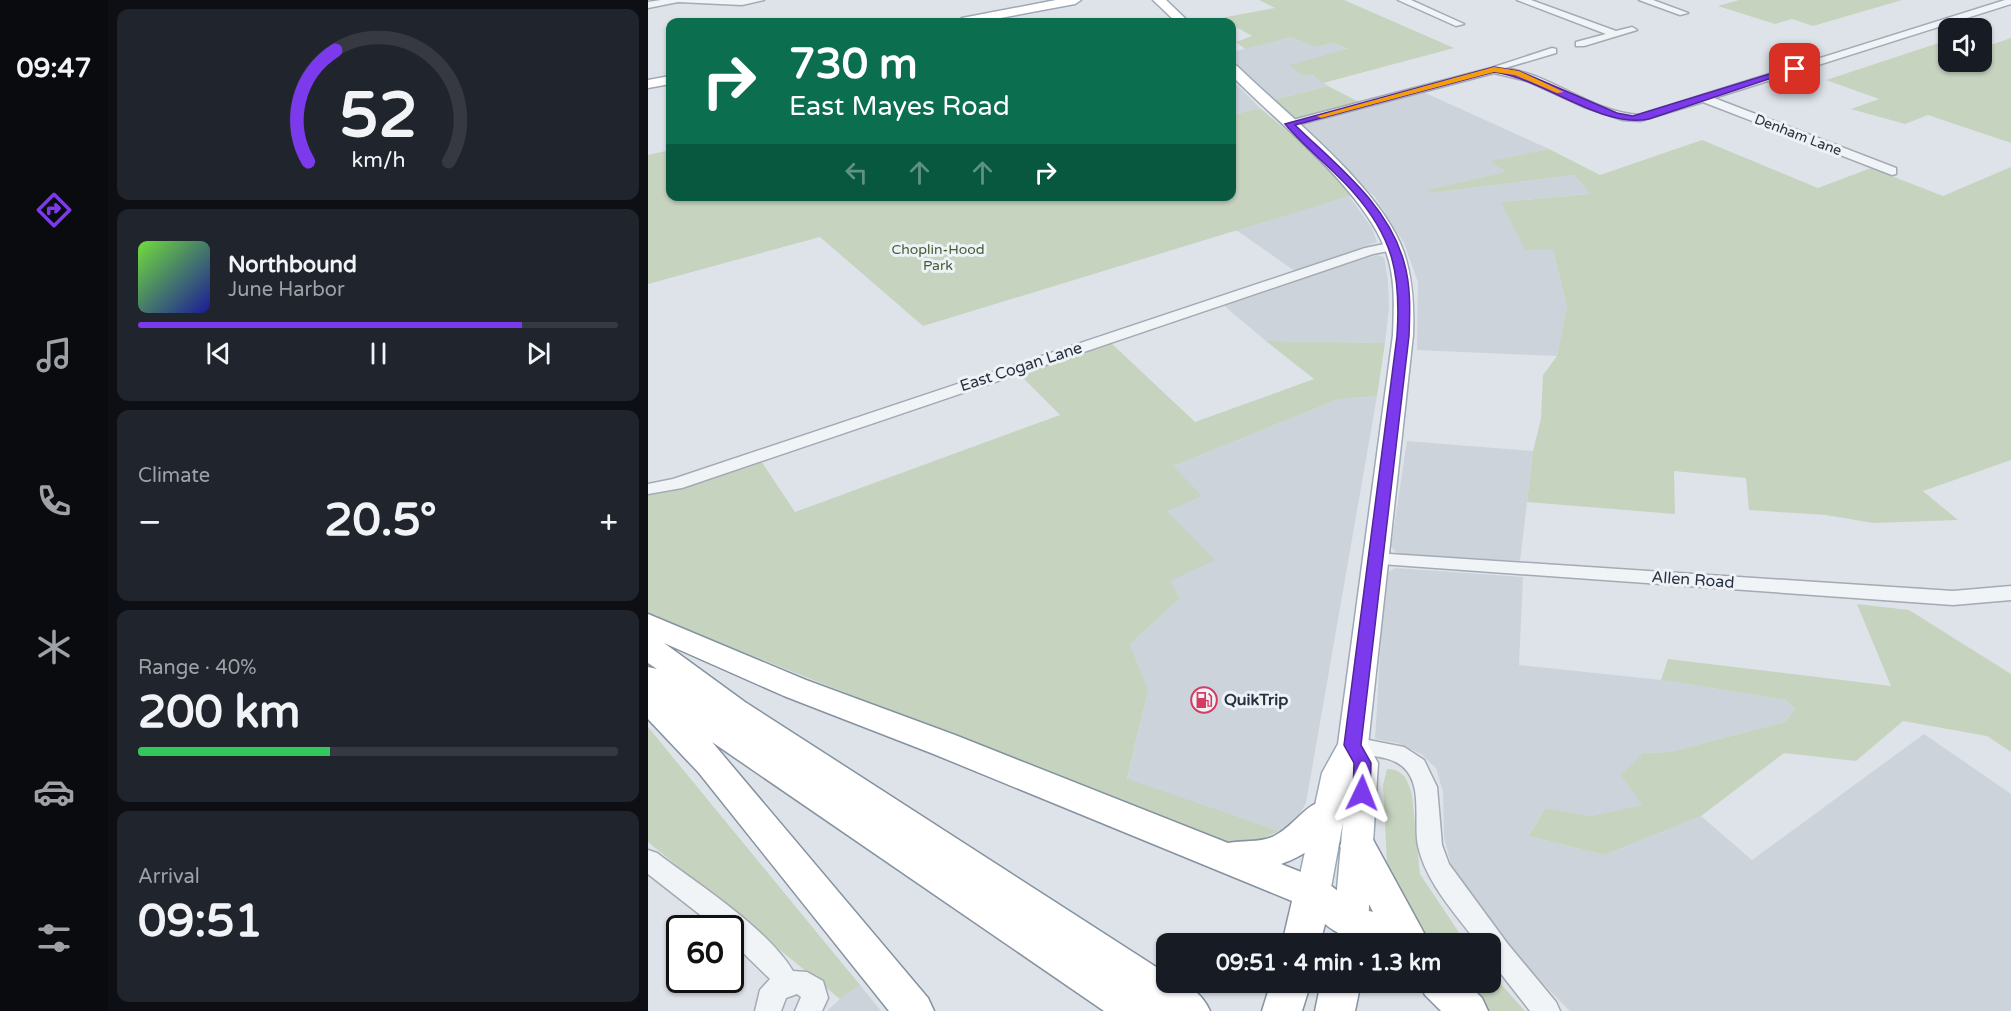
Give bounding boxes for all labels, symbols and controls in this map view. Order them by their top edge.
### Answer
map controls [1938,18,1992,72]
button: sound [1938,18,1992,72]
text: 730 m [789,39,918,90]
icon: right [690,42,768,120]
pin [1769,43,1820,94]
text: 09:47 [17,52,91,85]
icon: arrive [1778,52,1811,85]
text: 52 [339,79,417,154]
text: East Mayes Road [789,90,1010,123]
street label: Denham Lane [1752,111,1844,159]
text: km/h [351,147,405,173]
icon: left [840,156,873,189]
icon: ahead [903,156,936,189]
icon: ahead [966,156,999,189]
icon: right [1029,156,1062,189]
icon: directions [33,189,75,231]
park label: Choplin-Hood Park [891,241,985,274]
text: Northbound [228,252,357,278]
text: June Harbor [228,278,345,302]
icon: music [33,334,75,376]
icon: previous [202,337,235,370]
icon: pause [362,337,395,370]
icon: next [522,337,555,370]
street label: East Cogan Lane [957,338,1085,396]
text: Climate [138,464,210,488]
icon: phone [33,480,75,522]
text: 20.5° [324,494,437,548]
text: − [138,503,162,542]
text: + [599,503,618,542]
street label: Allen Road [1651,567,1735,593]
icon: climate [33,626,75,668]
text: Range · 40% [138,656,257,680]
fuel station icon: QuikTrip [1189,685,1219,715]
text: 200 km [138,686,300,740]
place label: QuikTrip [1224,690,1288,710]
position arrow [1330,761,1394,825]
icon: car [33,771,75,813]
text: Arrival [138,865,200,889]
text: 09:51 [138,895,263,949]
speed limit sign: 60 [666,915,744,993]
icon: filters [33,917,75,959]
text: 09:51 · 4 min · 1.3 km [1216,950,1441,976]

